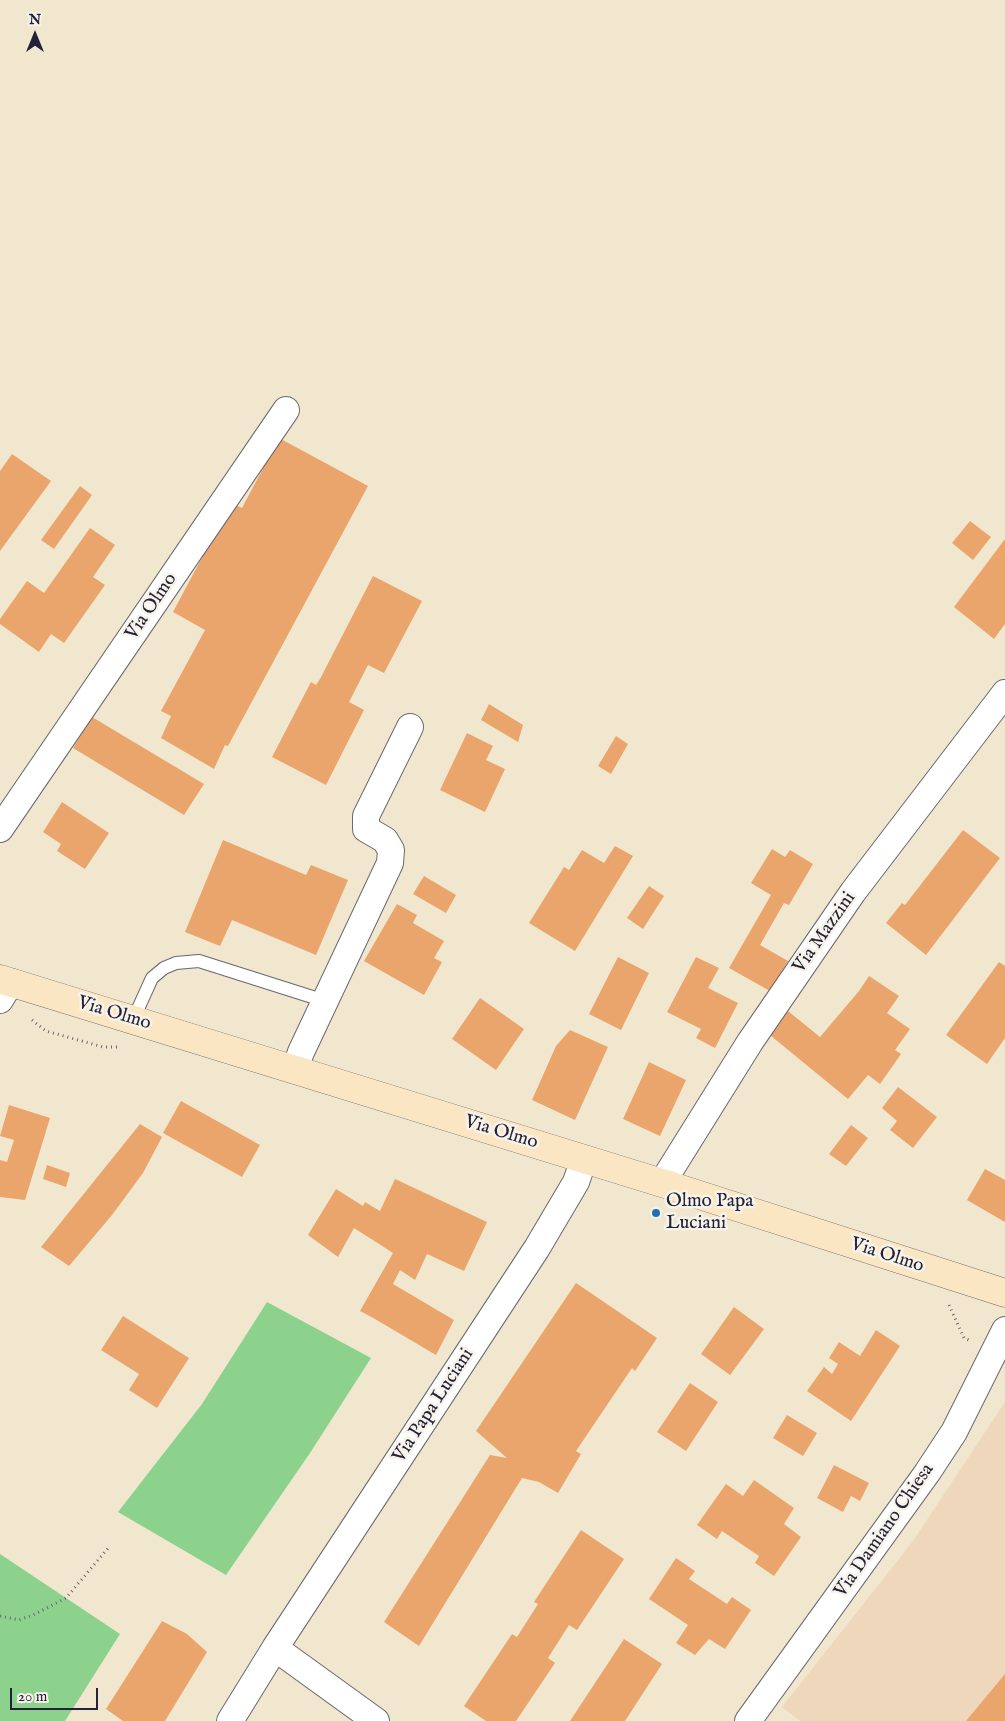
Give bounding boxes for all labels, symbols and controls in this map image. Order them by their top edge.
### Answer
north arrow [10,10,60,60]
text: N [29,11,41,29]
street label: Via Olmo [121,569,183,645]
street label: Via Mazzini [789,888,861,978]
street label: Via Olmo [74,992,154,1036]
street label: Via Olmo [461,1111,541,1155]
place label: Olmo Papa Luciani [666,1191,754,1235]
marker: Olmo Papa Luciani [650,1207,662,1219]
street label: Via Olmo [848,1233,926,1279]
street label: Via Papa Luciani [389,1345,479,1467]
street label: Via Damiano Chiesa [830,1460,940,1602]
scale bar [12,1678,100,1710]
text: 20 m [18,1687,47,1706]

